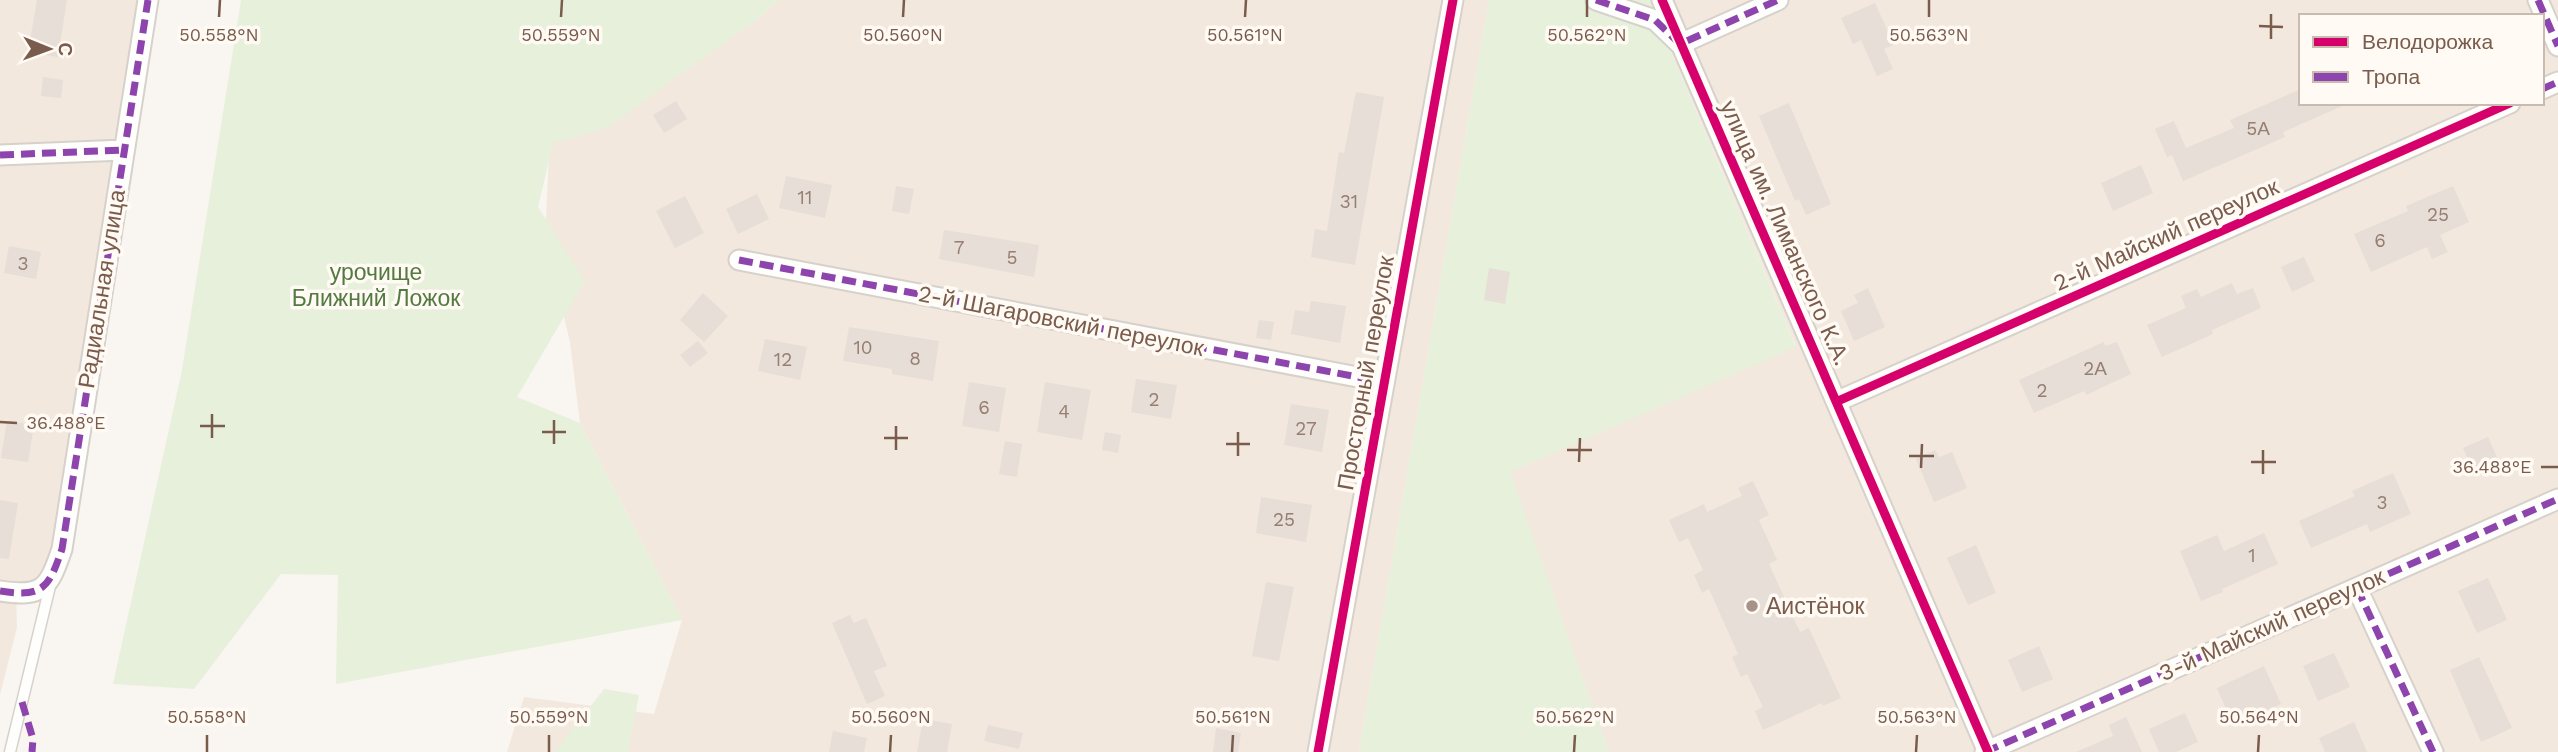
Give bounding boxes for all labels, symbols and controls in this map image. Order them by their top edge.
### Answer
north arrow [14,14,84,84]
legend [2299,14,2544,105]
text: 50.558°N [179,24,259,45]
text: 50.559°N [521,24,601,45]
text: 50.560°N [863,24,943,45]
text: 50.561°N [1207,24,1283,45]
text: 50.562°N [1547,24,1627,45]
text: 50.563°N [1889,24,1969,45]
text: Велодорожка [2362,29,2493,54]
text: С [54,42,77,57]
text: Тропа [2362,64,2420,89]
street label: улица им. Лиманского К.А. [1714,96,1856,370]
house number: 5А [2246,117,2270,140]
street label: 2-й Майский переулок [2049,173,2284,297]
house number: 11 [798,186,812,209]
street label: Радиальная улица [73,187,131,390]
house number: 31 [1340,190,1358,213]
house number: 25 [2427,203,2449,226]
house number: 6 [2374,229,2386,252]
house number: 7 [954,236,964,259]
house number: 5 [1006,246,1018,269]
house number: 3 [17,252,29,275]
street label: Просторный переулок [1332,253,1400,492]
park label: урочище Ближний Ложок [292,259,461,312]
street label: 2-й Шагаровский переулок [916,280,1207,362]
house number: 10 [853,336,873,359]
house number: 8 [909,347,921,370]
house number: 12 [774,348,792,371]
house number: 2А [2083,357,2107,380]
house number: 2 [2036,379,2048,402]
house number: 2 [1148,388,1160,411]
house number: 6 [978,396,990,419]
house number: 4 [1058,400,1070,423]
text: 36.488°E [27,412,105,433]
house number: 27 [1295,417,1317,440]
text: 36.488°E [2453,456,2531,477]
house number: 3 [2376,491,2388,514]
house number: 25 [1273,508,1295,531]
house number: 1 [2248,544,2256,567]
street label: 3-й Майский переулок [2155,563,2390,687]
place label: Аистёнок [1766,593,1866,620]
marker: Аистёнок [1744,598,1760,614]
text: 50.558°N [167,706,247,727]
text: 50.559°N [509,706,589,727]
text: 50.560°N [851,706,931,727]
text: 50.561°N [1195,706,1271,727]
text: 50.562°N [1535,706,1615,727]
text: 50.563°N [1877,706,1957,727]
text: 50.564°N [2219,706,2299,727]

